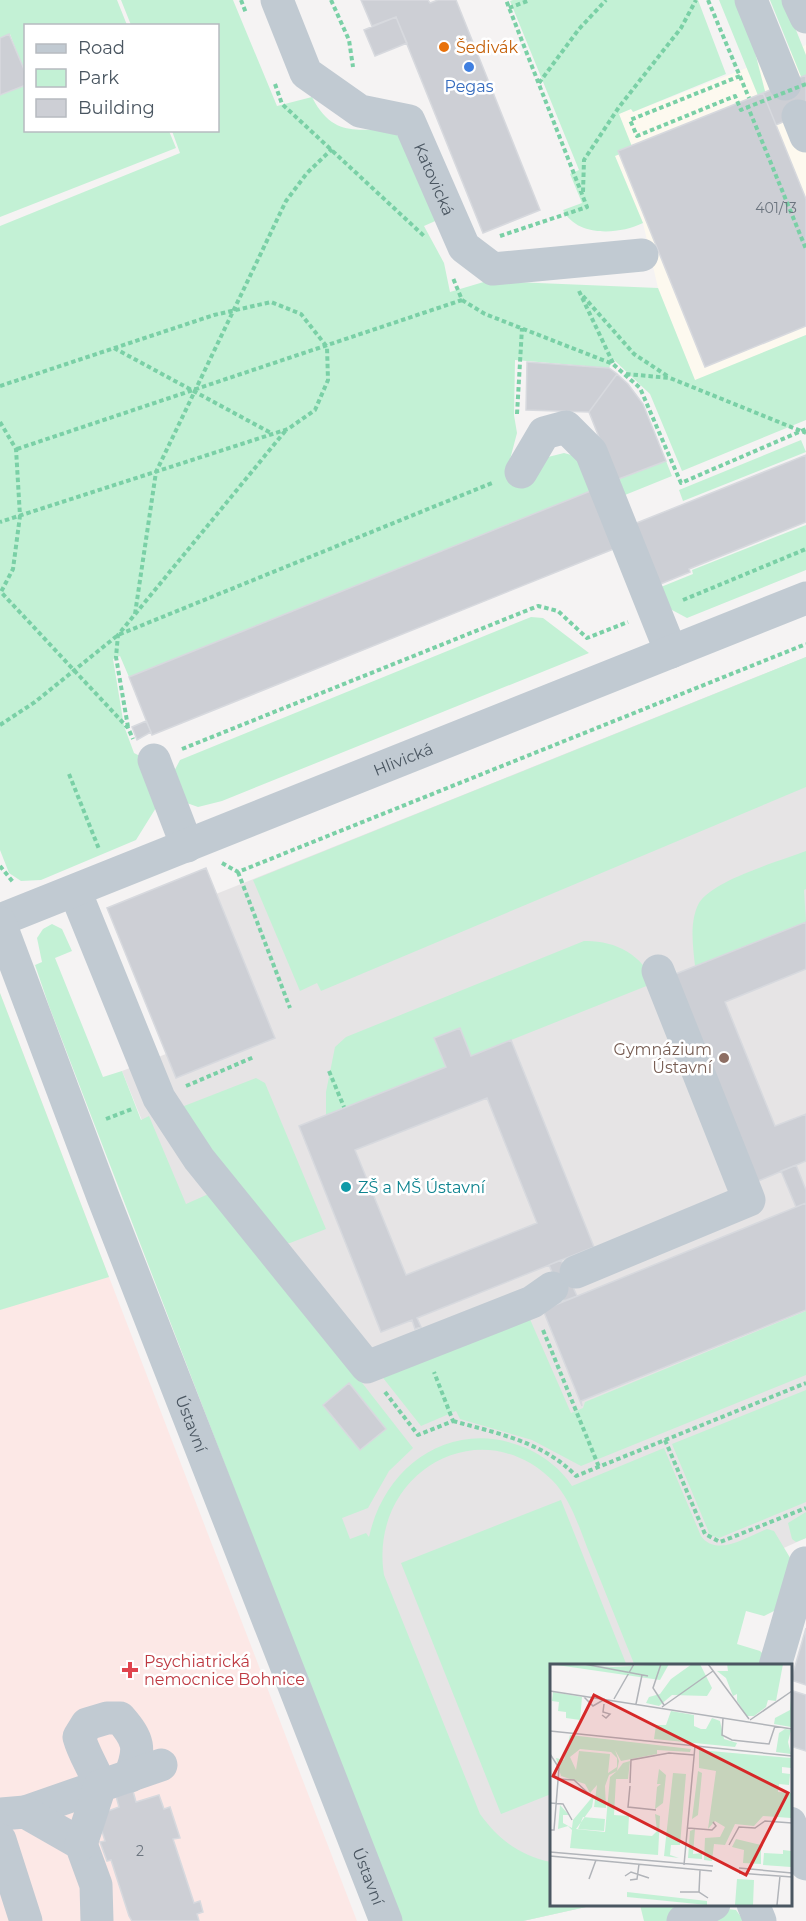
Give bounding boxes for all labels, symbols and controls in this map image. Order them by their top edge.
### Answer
legend [24,24,219,132]
text: Road [78,37,125,59]
place label: Šedivák [456,38,518,57]
marker: Šedivák [437,40,451,54]
marker: Pegas [462,60,476,74]
text: Park [78,67,119,89]
place label: Pegas [444,77,494,96]
text: Building [78,97,155,119]
street label: Katovická [410,140,458,219]
house number: 401/13 [755,199,797,217]
street label: Hlivická [371,739,436,780]
place label: Gymnázium Ústavní [614,1040,713,1077]
marker: Gymnázium Ústavní [717,1051,731,1065]
place label: ZŠ a MŠ Ústavní [358,1178,486,1197]
marker: ZŠ a MŠ Ústavní [339,1180,353,1194]
street label: Ústavní [171,1392,211,1456]
place label: Psychiatrická nemocnice Bohnice [144,1652,305,1689]
marker: Psychiatrická nemocnice Bohnice [121,1661,139,1679]
inset map [550,1664,791,1906]
house number: 2 [136,1842,144,1860]
street label: Ústavní [348,1845,388,1908]

